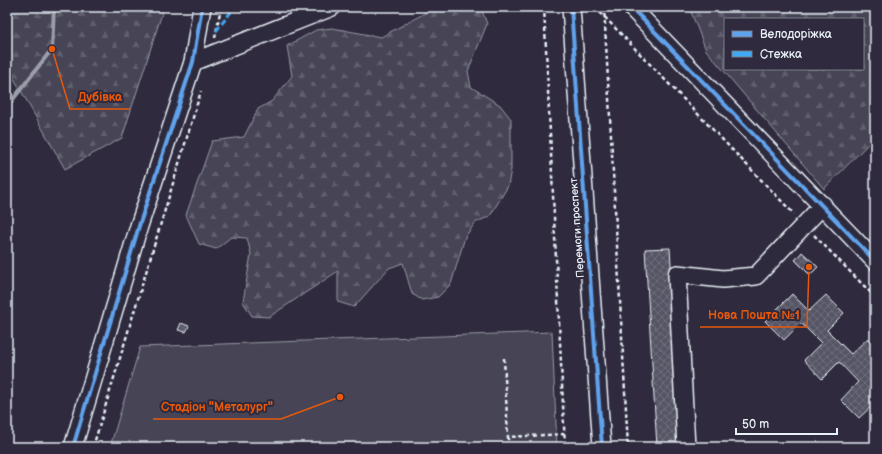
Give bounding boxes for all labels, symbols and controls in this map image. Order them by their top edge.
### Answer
legend [724,18,864,70]
text: Велодоріжка [760,27,832,42]
text: Стежка [760,47,802,62]
callout: Дубівка [70,85,130,109]
text: Дубівка [78,90,123,105]
street label: Перемоги проспект [567,178,587,278]
callout: Нова Пошта №1 [700,303,807,327]
text: Нова Пошта №1 [708,308,800,323]
callout: Стадіон "Металург" [153,395,281,419]
text: Стадіон "Металург" [161,400,273,415]
scale bar [736,410,837,436]
text: 50 m [742,417,769,432]

